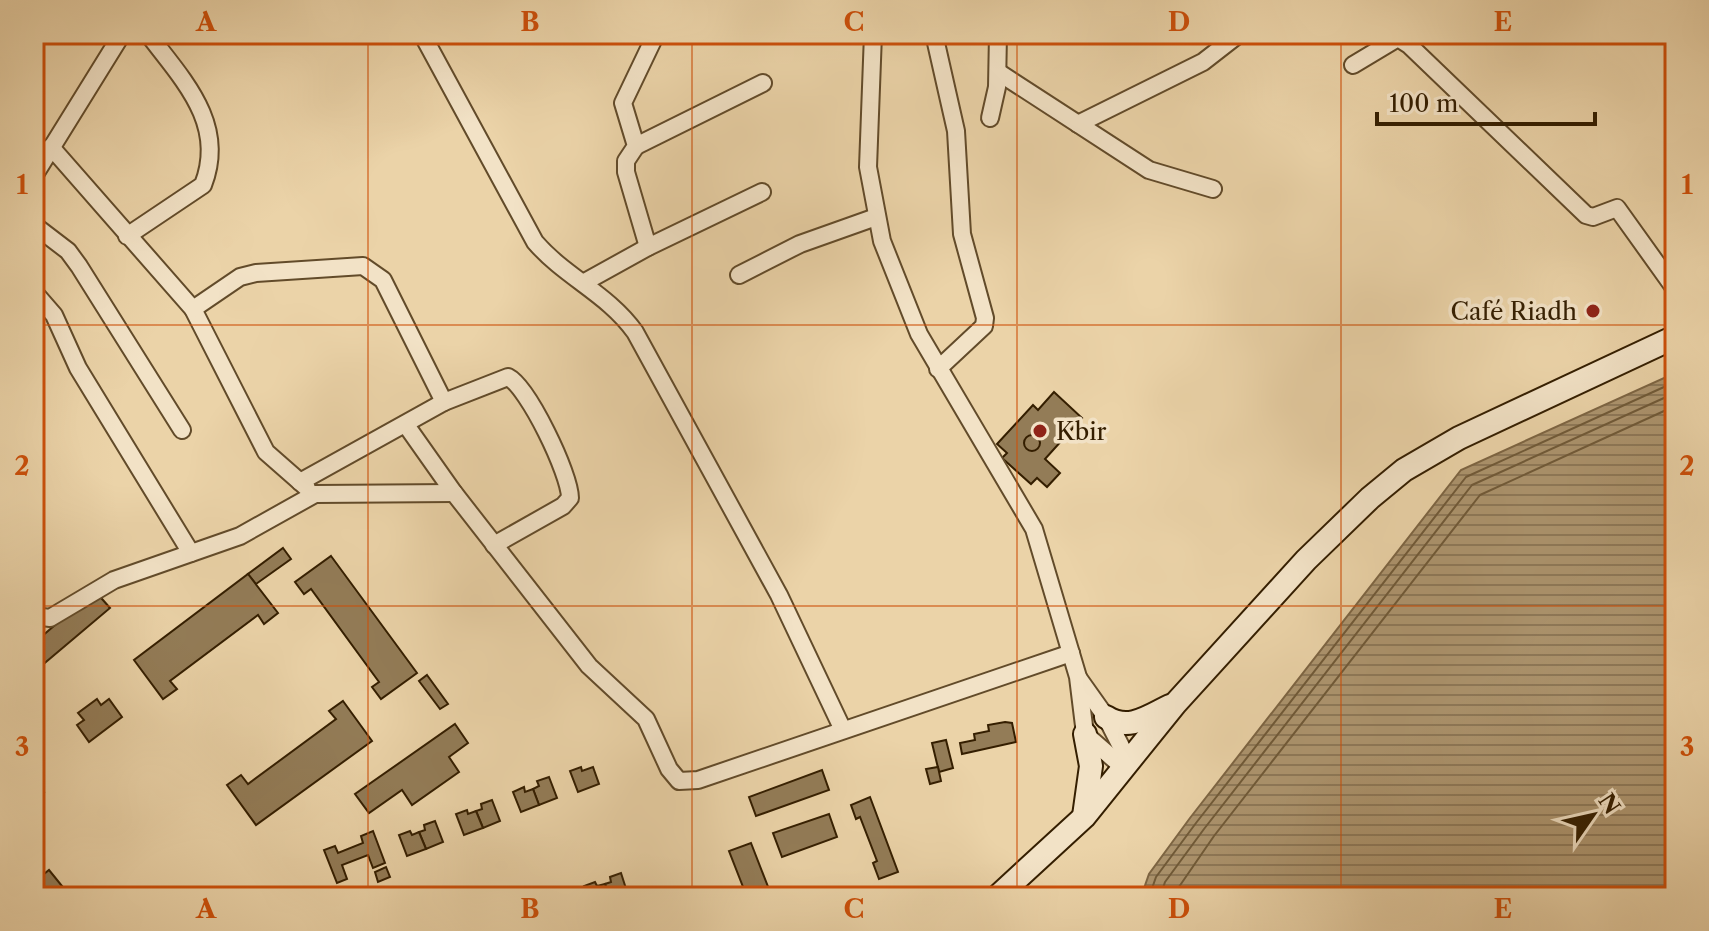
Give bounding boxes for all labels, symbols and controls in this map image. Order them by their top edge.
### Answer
text: A [195,6,217,38]
text: B [520,6,540,38]
text: C [844,6,864,38]
text: D [1168,6,1190,38]
text: E [1494,6,1512,38]
scale bar [1377,76,1595,126]
text: 100 m [1389,89,1458,118]
text: 1 [16,169,28,201]
text: 1 [1681,169,1693,201]
place label: Café Riadh [1451,297,1577,326]
marker: Café Riadh [1584,302,1602,320]
place label: Kbir [1056,417,1107,446]
marker: Kbir [1031,422,1049,440]
text: 2 [14,450,30,482]
text: 2 [1679,450,1695,482]
text: 3 [15,731,29,763]
text: 3 [1680,731,1694,763]
north arrow [1553,775,1633,855]
text: N [1593,789,1626,820]
text: A [195,893,217,925]
text: B [520,893,540,925]
text: C [844,893,864,925]
text: D [1168,893,1190,925]
text: E [1494,893,1512,925]

